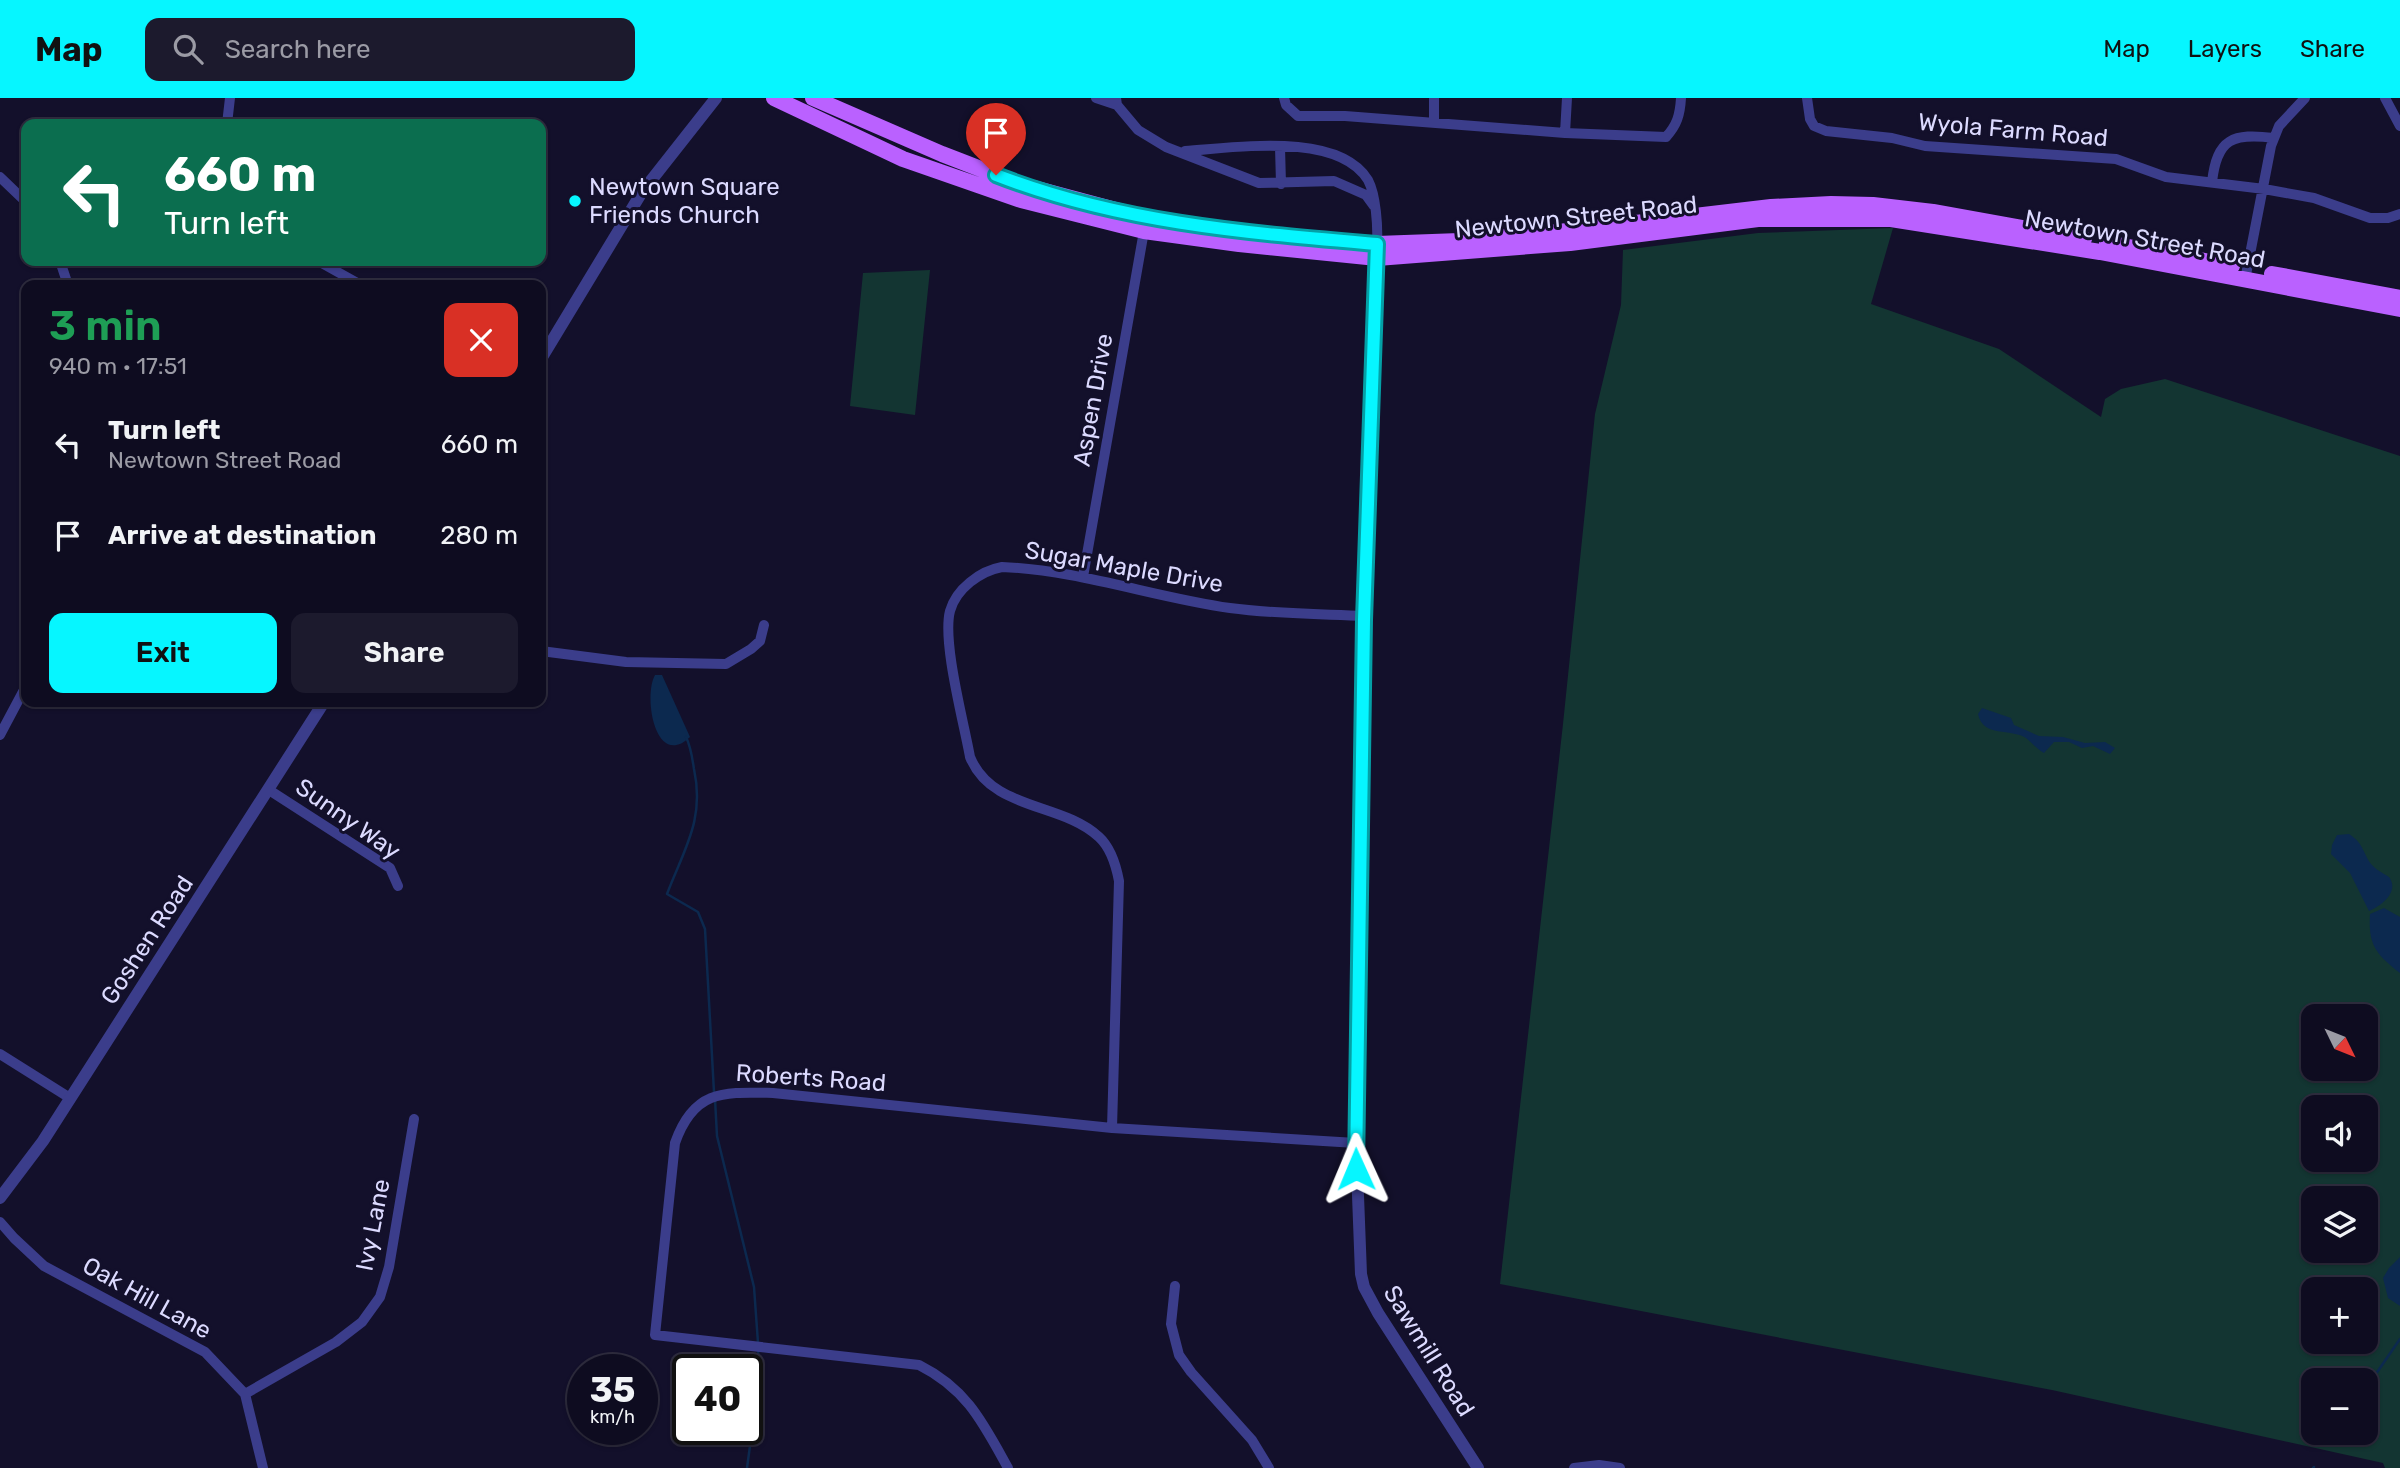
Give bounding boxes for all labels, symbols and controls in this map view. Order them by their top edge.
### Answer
search box [145,18,635,81]
text: Map [35,30,103,69]
icon: search [169,30,207,68]
text: Search here [225,34,370,65]
text: Map [2103,35,2150,63]
text: Layers [2188,35,2262,63]
text: Share [2300,35,2365,63]
pin [966,103,1026,175]
street label: Wyola Farm Road [1917,108,2109,152]
icon: arrive [977,114,1015,152]
text: 660 m [164,145,316,203]
icon: left [49,147,140,238]
place label: Newtown Square Friends Church [589,173,780,229]
street label: Newtown Street Road [1453,190,1699,244]
marker: Newtown Square Friends Church [567,193,583,209]
text: Turn left [164,204,289,242]
street label: Newtown Street Road [2023,204,2267,274]
text: 3 min [49,301,162,351]
button: close [444,303,518,377]
street label: Aspen Drive [1068,331,1118,469]
text: 940 m · 17:51 [49,352,187,380]
text: Turn left [108,415,220,446]
icon: left [49,426,87,464]
text: 660 m [441,429,518,460]
text: Newtown Street Road [108,446,342,474]
icon: arrive [49,517,87,555]
text: Arrive at destination [108,520,376,551]
text: 280 m [440,520,518,551]
street label: Sugar Maple Drive [1023,536,1225,598]
button: Exit [49,613,277,693]
button: Share [291,613,518,693]
street label: Sunny Way [290,773,406,865]
street label: Goshen Road [95,870,199,1010]
north arrow [2301,1004,2378,1082]
map controls [2301,1004,2378,1445]
street label: Roberts Road [735,1059,887,1097]
button: sound [2301,1095,2378,1172]
position arrow [1319,1132,1393,1206]
street label: Ivy Lane [350,1177,396,1273]
button: layers [2301,1186,2378,1263]
street label: Oak Hill Lane [78,1251,216,1345]
button: + [2301,1277,2378,1354]
street label: Sawmill Road [1378,1280,1480,1422]
speed limit sign: 40 [672,1354,763,1445]
button: − [2301,1368,2378,1445]
text: 35 [590,1369,635,1411]
text: km/h [590,1406,635,1428]

